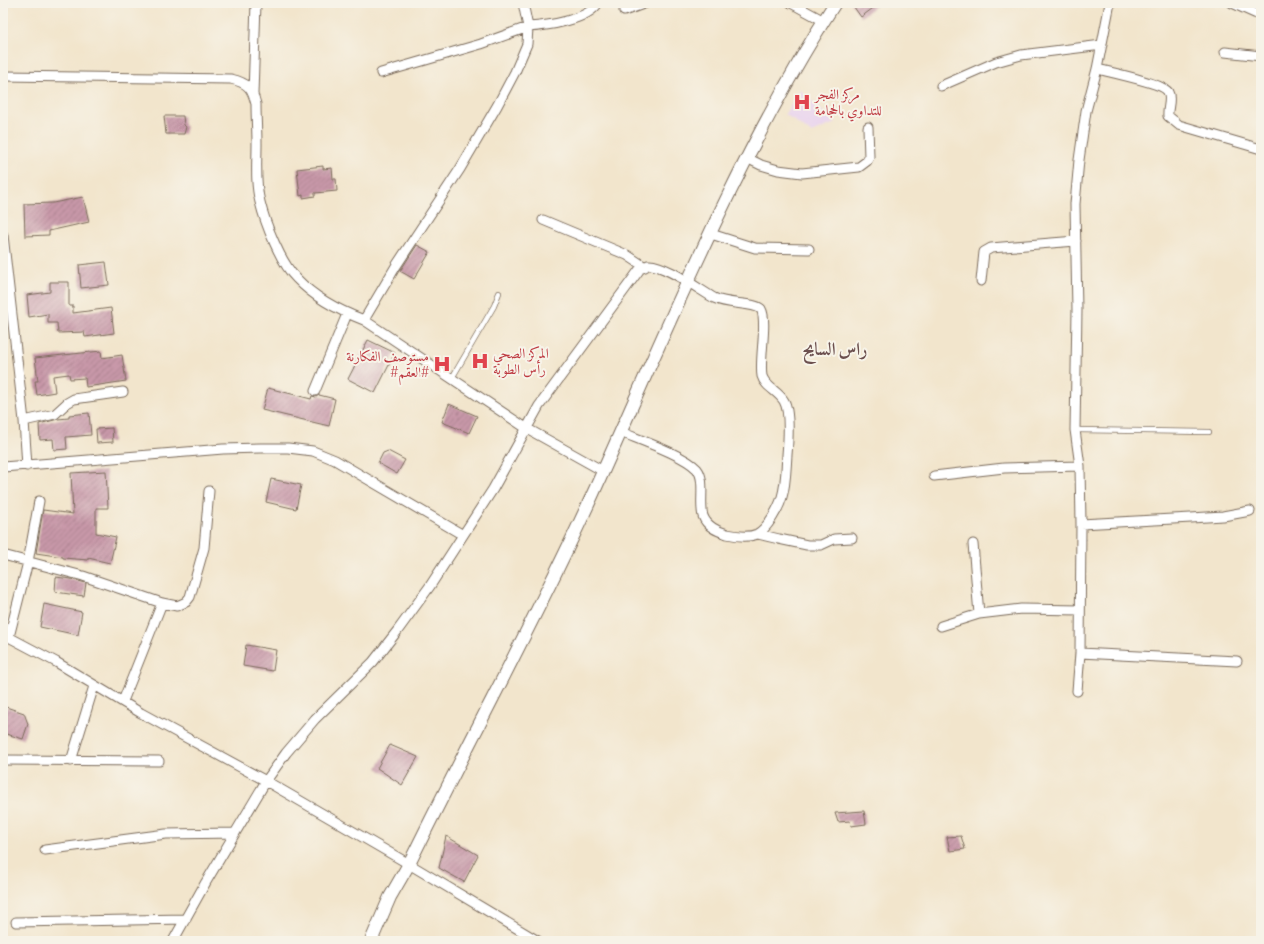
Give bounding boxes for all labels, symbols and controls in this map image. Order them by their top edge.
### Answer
place label: مركز الفجر للتداوي بالحجامة [813,86,882,122]
hospital icon: مركز الفجر للتداوي بالحجامة [792,92,812,112]
district label: راس السايح [803,338,867,364]
place label: المركز الصحي رأس الطوبة [493,345,549,379]
place label: مستوصف الفكارنة #العقم# [346,348,429,386]
hospital icon: المركز الصحي رأس الطوبة [470,351,490,371]
hospital icon: مستوصف الفكارنة #العقم# [432,354,452,374]

